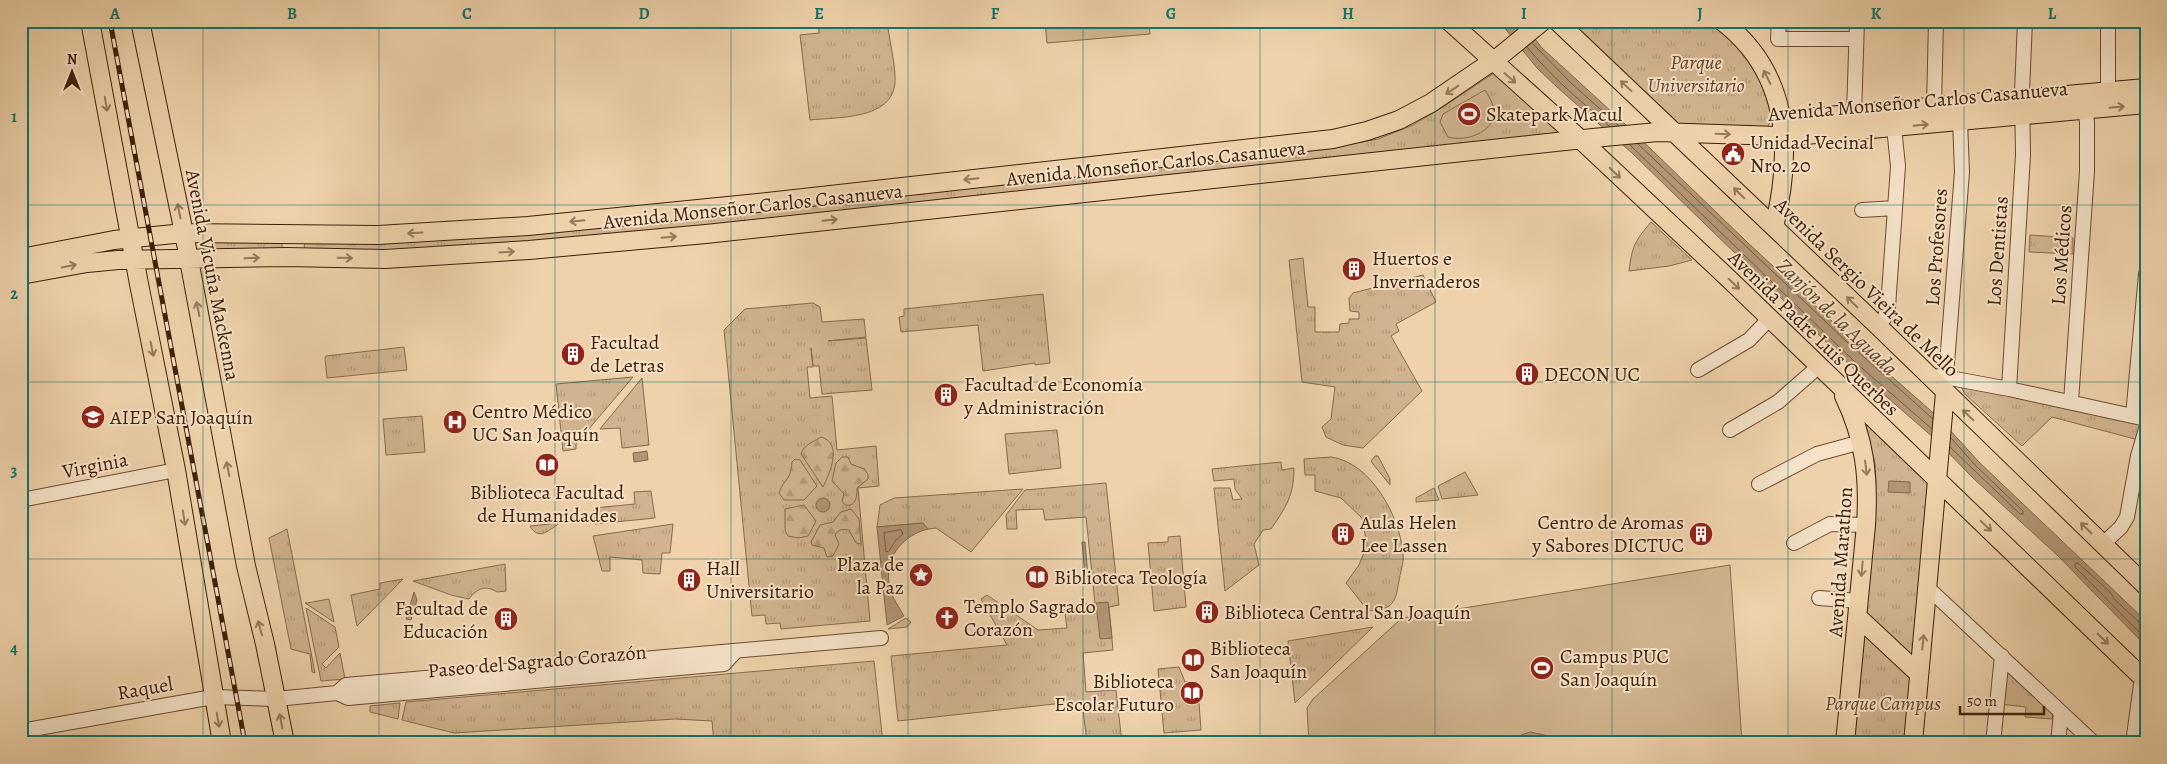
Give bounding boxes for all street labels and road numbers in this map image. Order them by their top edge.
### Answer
street label: Avenida Monseñor Carlos Casanueva [1766,75,2070,128]
street label: Avenida Monseñor Carlos Casanueva [1004,134,1308,193]
street label: Avenida Vicuña Mackenna [179,166,246,384]
street label: Avenida Monseñor Carlos Casanueva [601,177,905,236]
street label: Los Profesores [1919,187,1954,307]
street label: Avenida Sergio Vieira de Mello [1768,191,1965,383]
street label: Los Dentistas [1980,195,2015,307]
street label: Los Médicos [2045,204,2078,306]
street label: Avenida Padre Luis Querbes [1722,244,1905,422]
street label: Virginia [59,446,131,485]
street label: Avenida Marathon [1822,486,1859,639]
street label: Paseo del Sagrado Corazón [427,638,648,685]
street label: Raquel [115,670,175,707]

